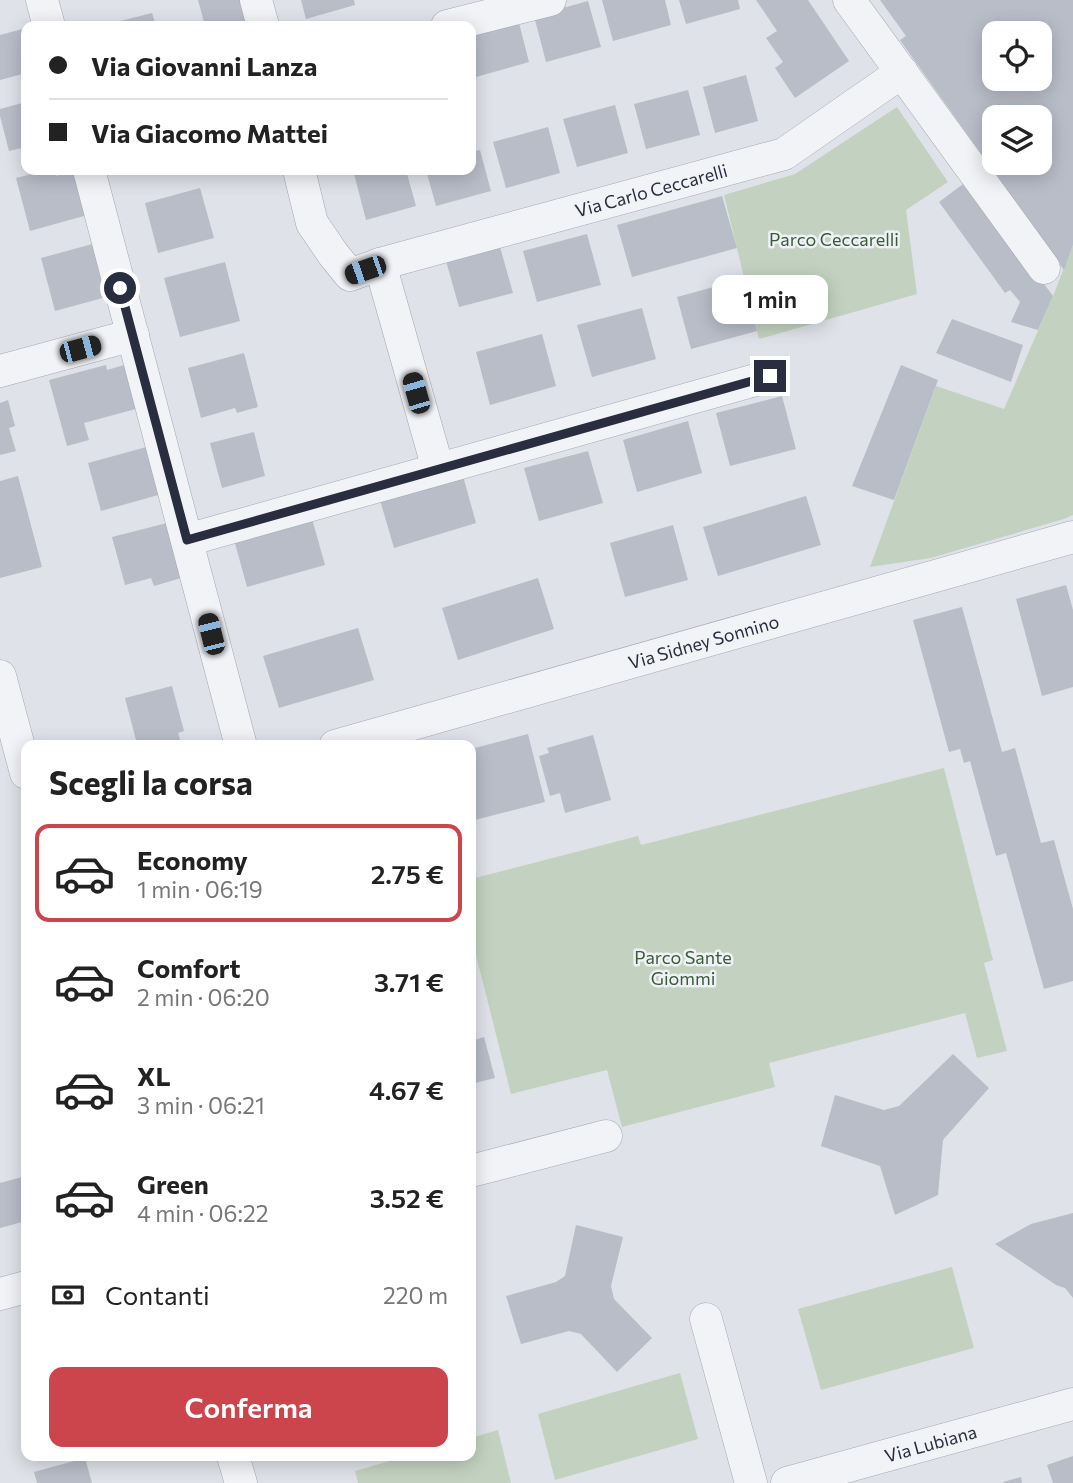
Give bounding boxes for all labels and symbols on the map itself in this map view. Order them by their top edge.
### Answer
street label: Via Carlo Ceccarelli [573,159,730,221]
park label: Parco Ceccarelli [769,228,899,250]
car [342,253,389,287]
route start [104,272,136,304]
callout: 1 min [712,274,828,324]
car [57,333,104,365]
route end [754,360,786,392]
car [401,370,432,416]
street label: Via Sidney Sonnino [626,610,781,673]
car [196,611,227,657]
park label: Parco Sante Giommi [634,946,732,989]
street label: Via Lubiana [882,1420,979,1467]

